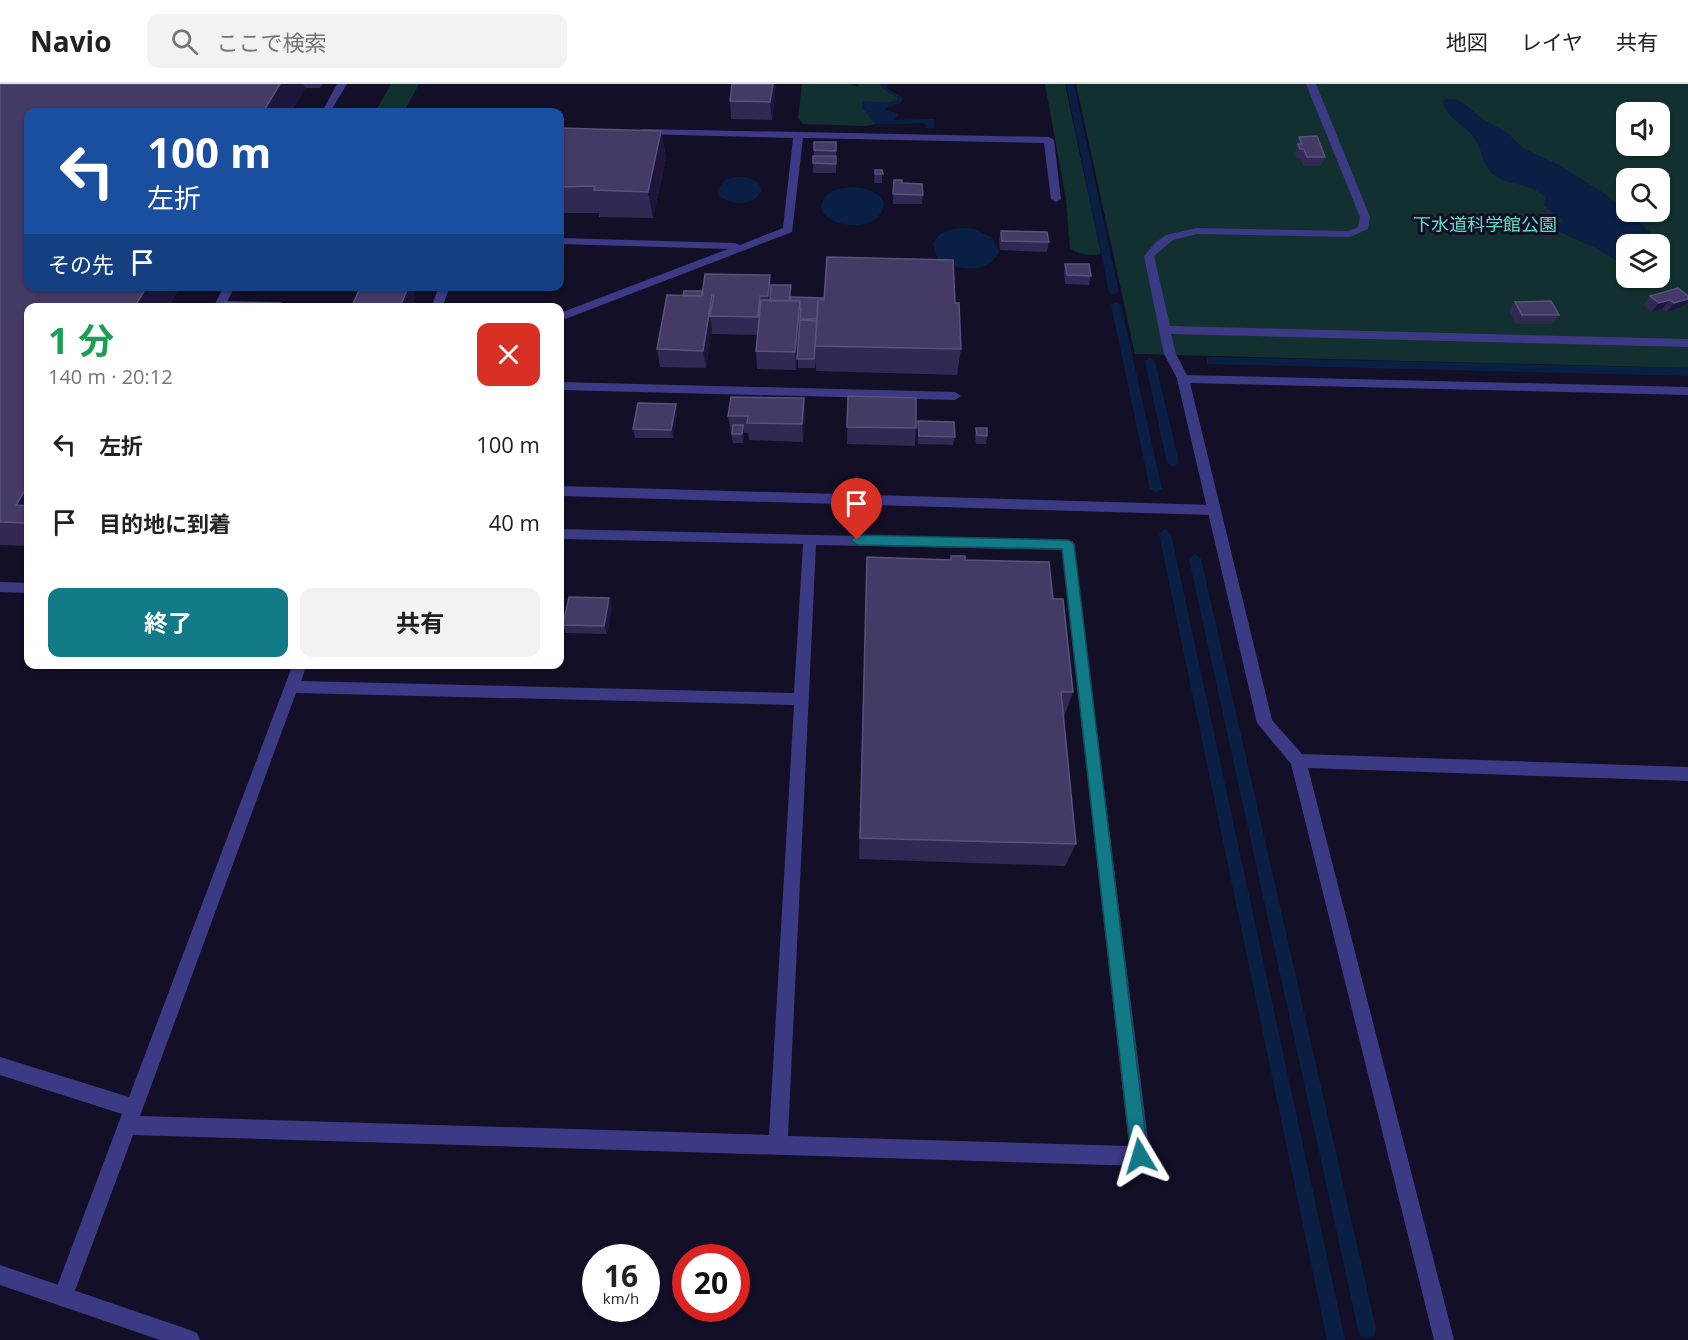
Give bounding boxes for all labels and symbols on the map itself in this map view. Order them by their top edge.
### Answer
park label: 下水道科学館公園 [1413,212,1557,236]
pin [831,478,882,540]
position arrow [1108,1124,1172,1188]
speed limit sign: 20 [672,1244,750,1322]

